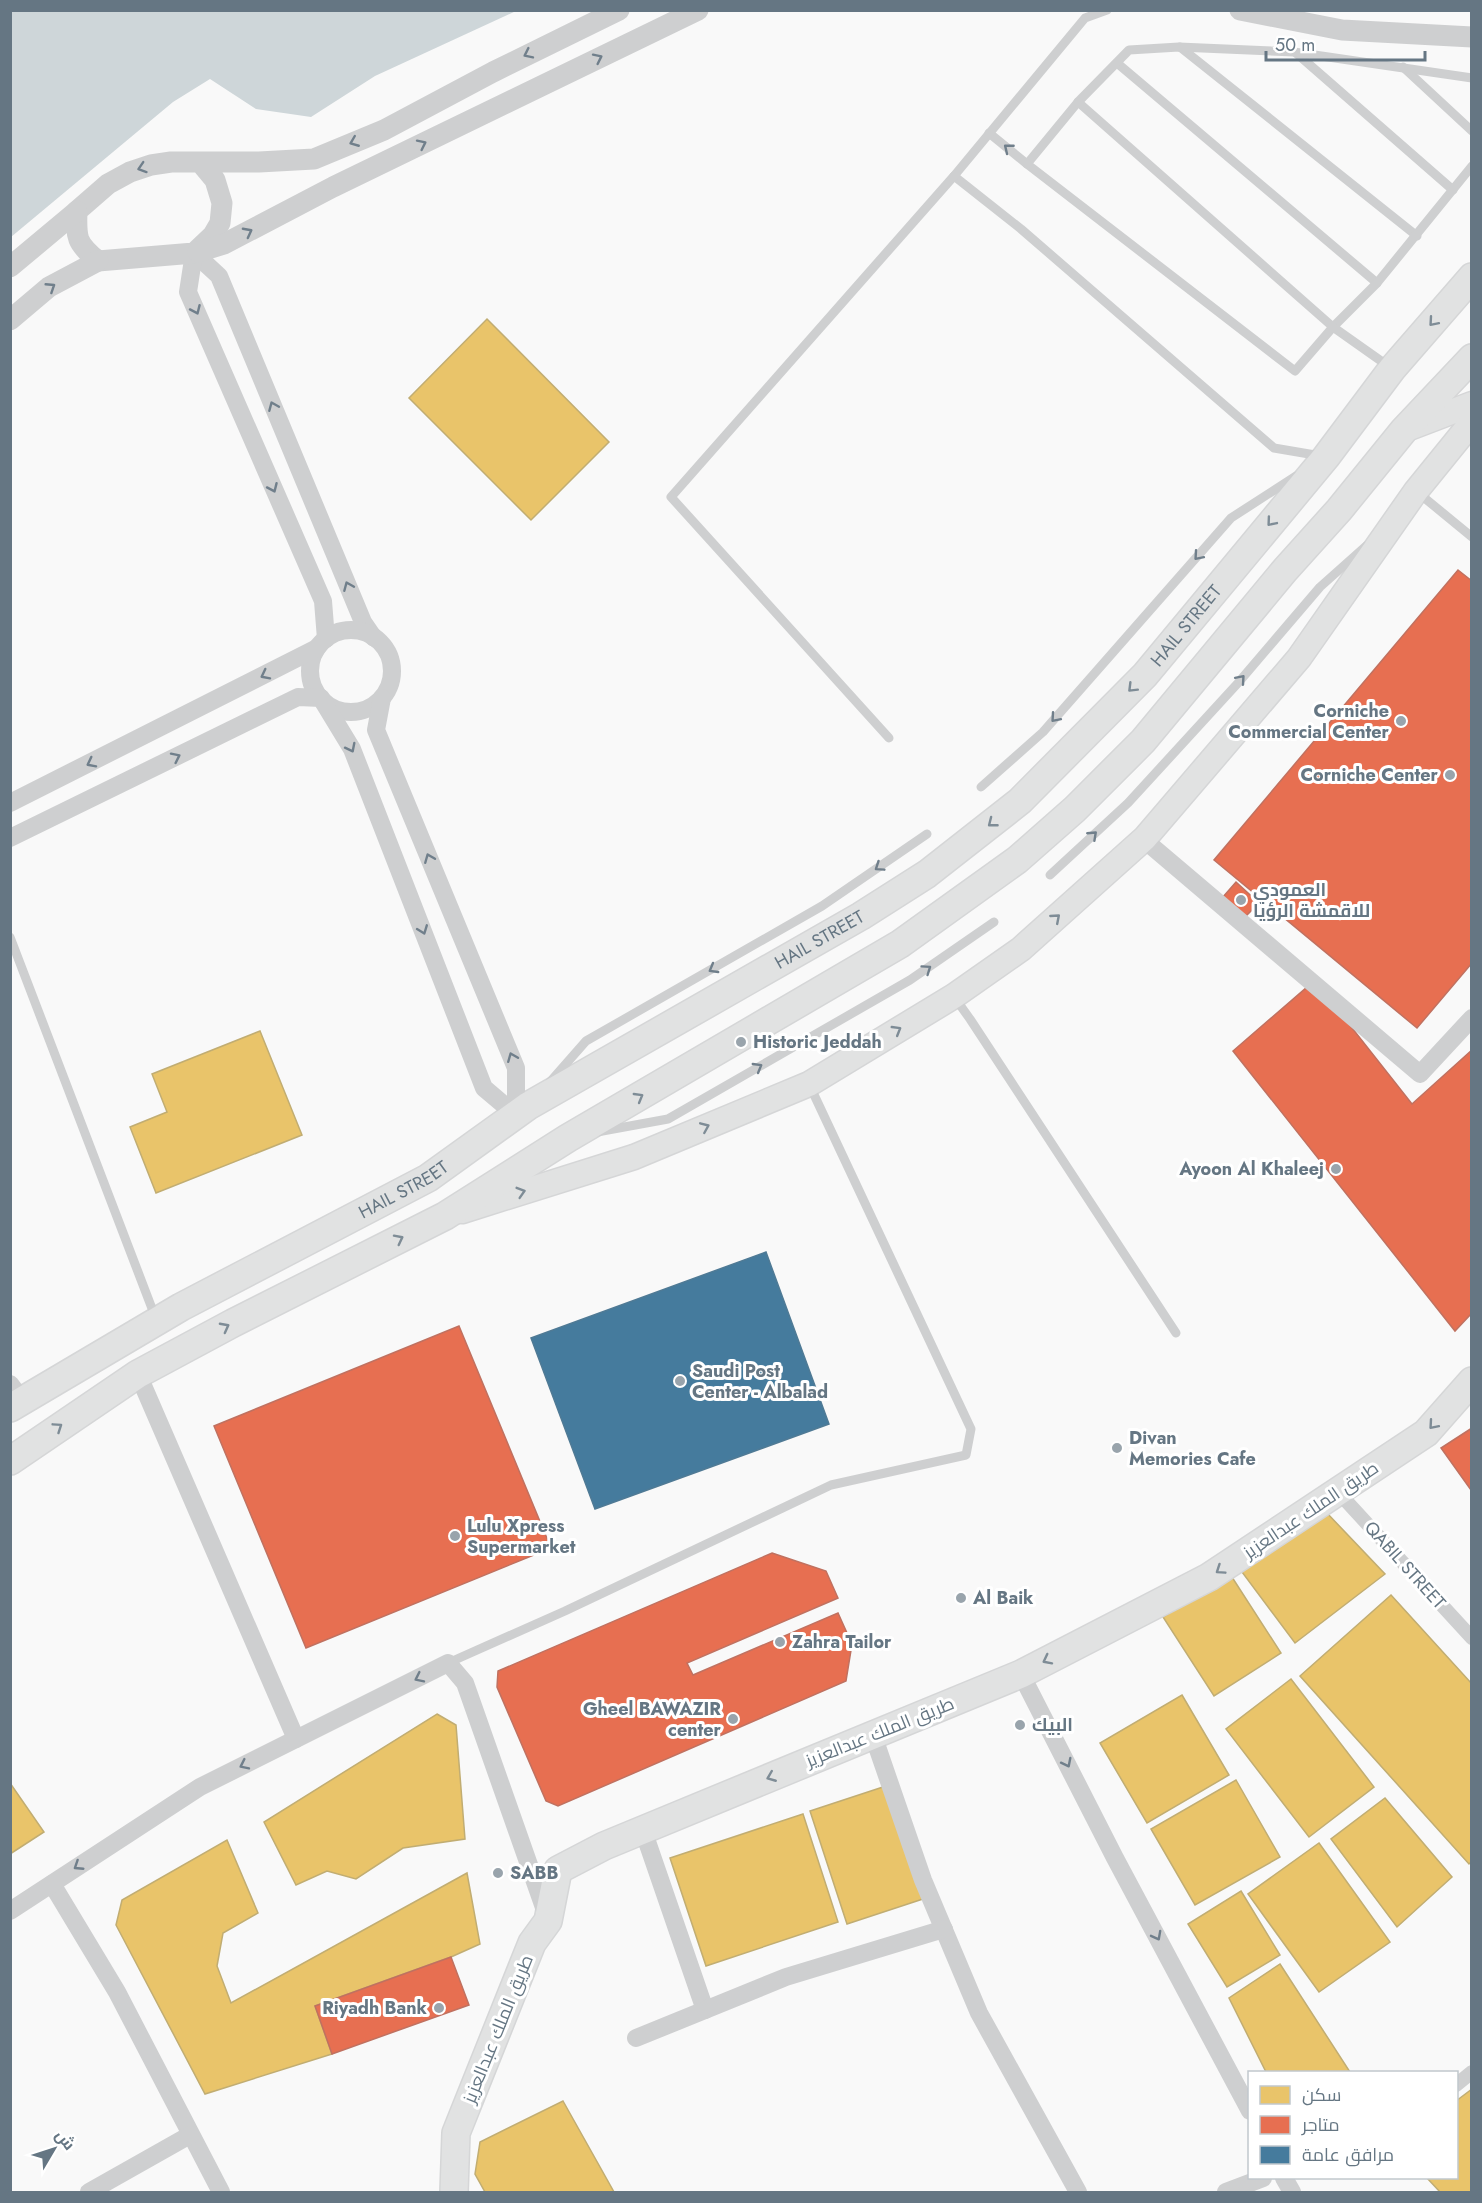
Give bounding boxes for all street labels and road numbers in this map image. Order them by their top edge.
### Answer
street label: HAIL STREET [1144,579,1228,672]
street label: HAIL STREET [770,904,870,976]
street label: HAIL STREET [354,1154,454,1225]
street label: طريق الملك عبدالعزيز [1237,1455,1384,1566]
street label: QABIL STREET [1358,1515,1452,1615]
street label: طريق الملك عبدالعزيز [801,1690,958,1774]
street label: طريق الملك عبدالعزيز [456,1951,540,2108]

